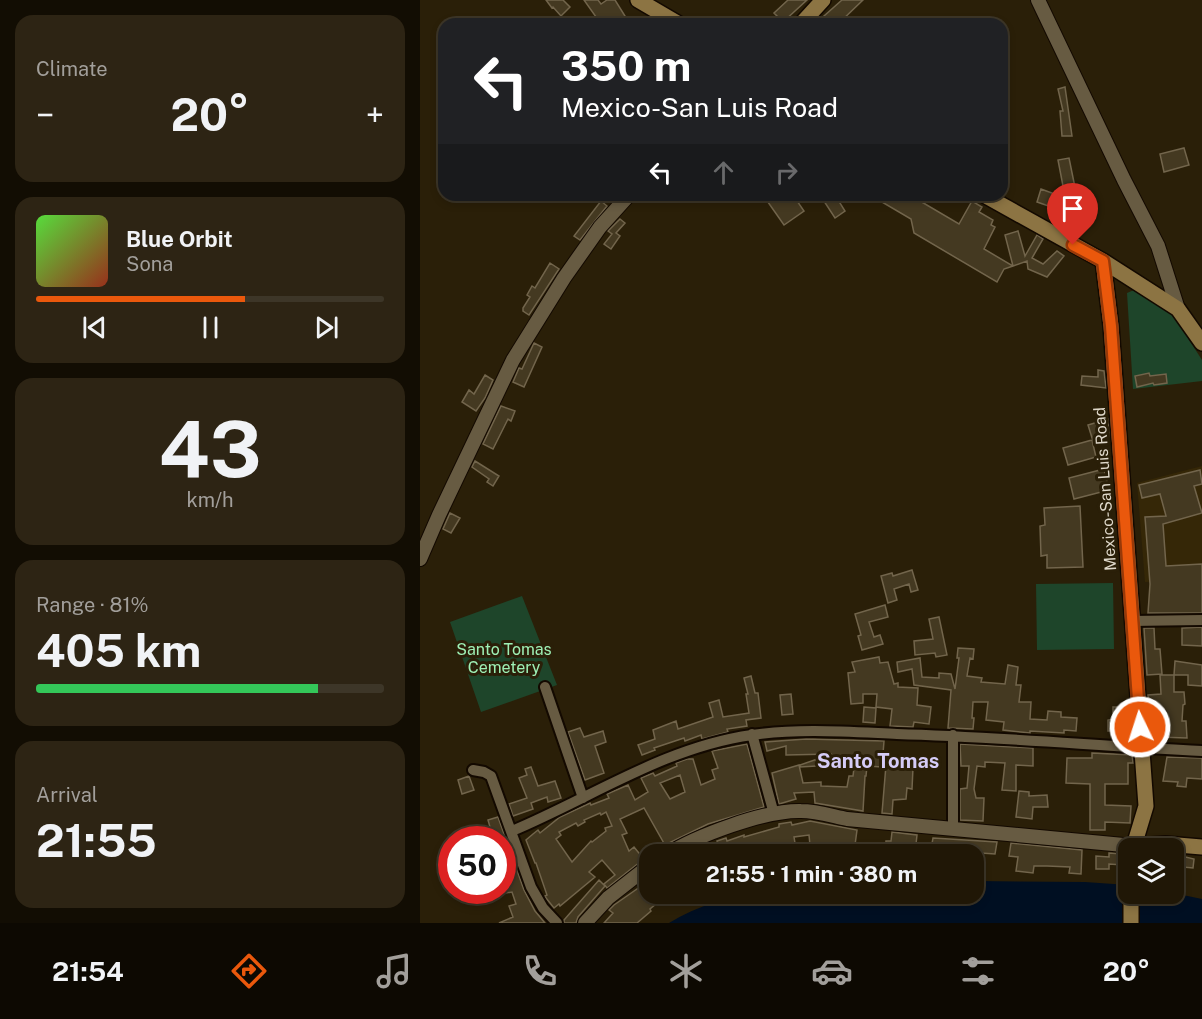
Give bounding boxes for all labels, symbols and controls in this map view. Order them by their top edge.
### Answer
text: 350 m [561,41,691,90]
icon: left [462,42,540,120]
text: Climate [36,57,108,81]
text: 20° [171,88,249,141]
text: Mexico-San Luis Road [561,91,838,123]
text: − [36,96,54,134]
text: + [366,96,384,134]
icon: left [644,156,677,189]
icon: ahead [707,156,740,189]
icon: right [770,156,803,189]
pin [1047,183,1098,245]
icon: arrive [1056,192,1089,225]
text: Blue Orbit [126,226,233,252]
text: Sona [126,252,173,276]
icon: previous [78,311,111,344]
icon: pause [194,311,227,344]
icon: next [310,311,343,344]
text: 43 [158,403,262,495]
street label: Mexico-San Luis Road [1090,406,1120,572]
text: km/h [186,488,234,512]
text: Range · 81% [36,593,149,617]
text: 405 km [36,624,201,677]
park label: Santo Tomas Cemetery [456,640,552,677]
position arrow [1108,695,1172,759]
district label: Santo Tomas [817,749,939,773]
text: Arrival [36,783,98,807]
text: 21:55 [36,814,157,867]
speed limit sign: 50 [438,826,516,904]
map controls [1118,838,1184,904]
button: layers [1118,838,1184,904]
text: 21:55 · 1 min · 380 m [706,861,917,887]
icon: directions [228,950,270,992]
icon: music [373,950,415,992]
icon: phone [519,950,561,992]
icon: climate [665,950,707,992]
icon: car [811,950,853,992]
icon: filters [957,950,999,992]
text: 21:54 [52,955,124,987]
text: 20° [1103,955,1150,987]

